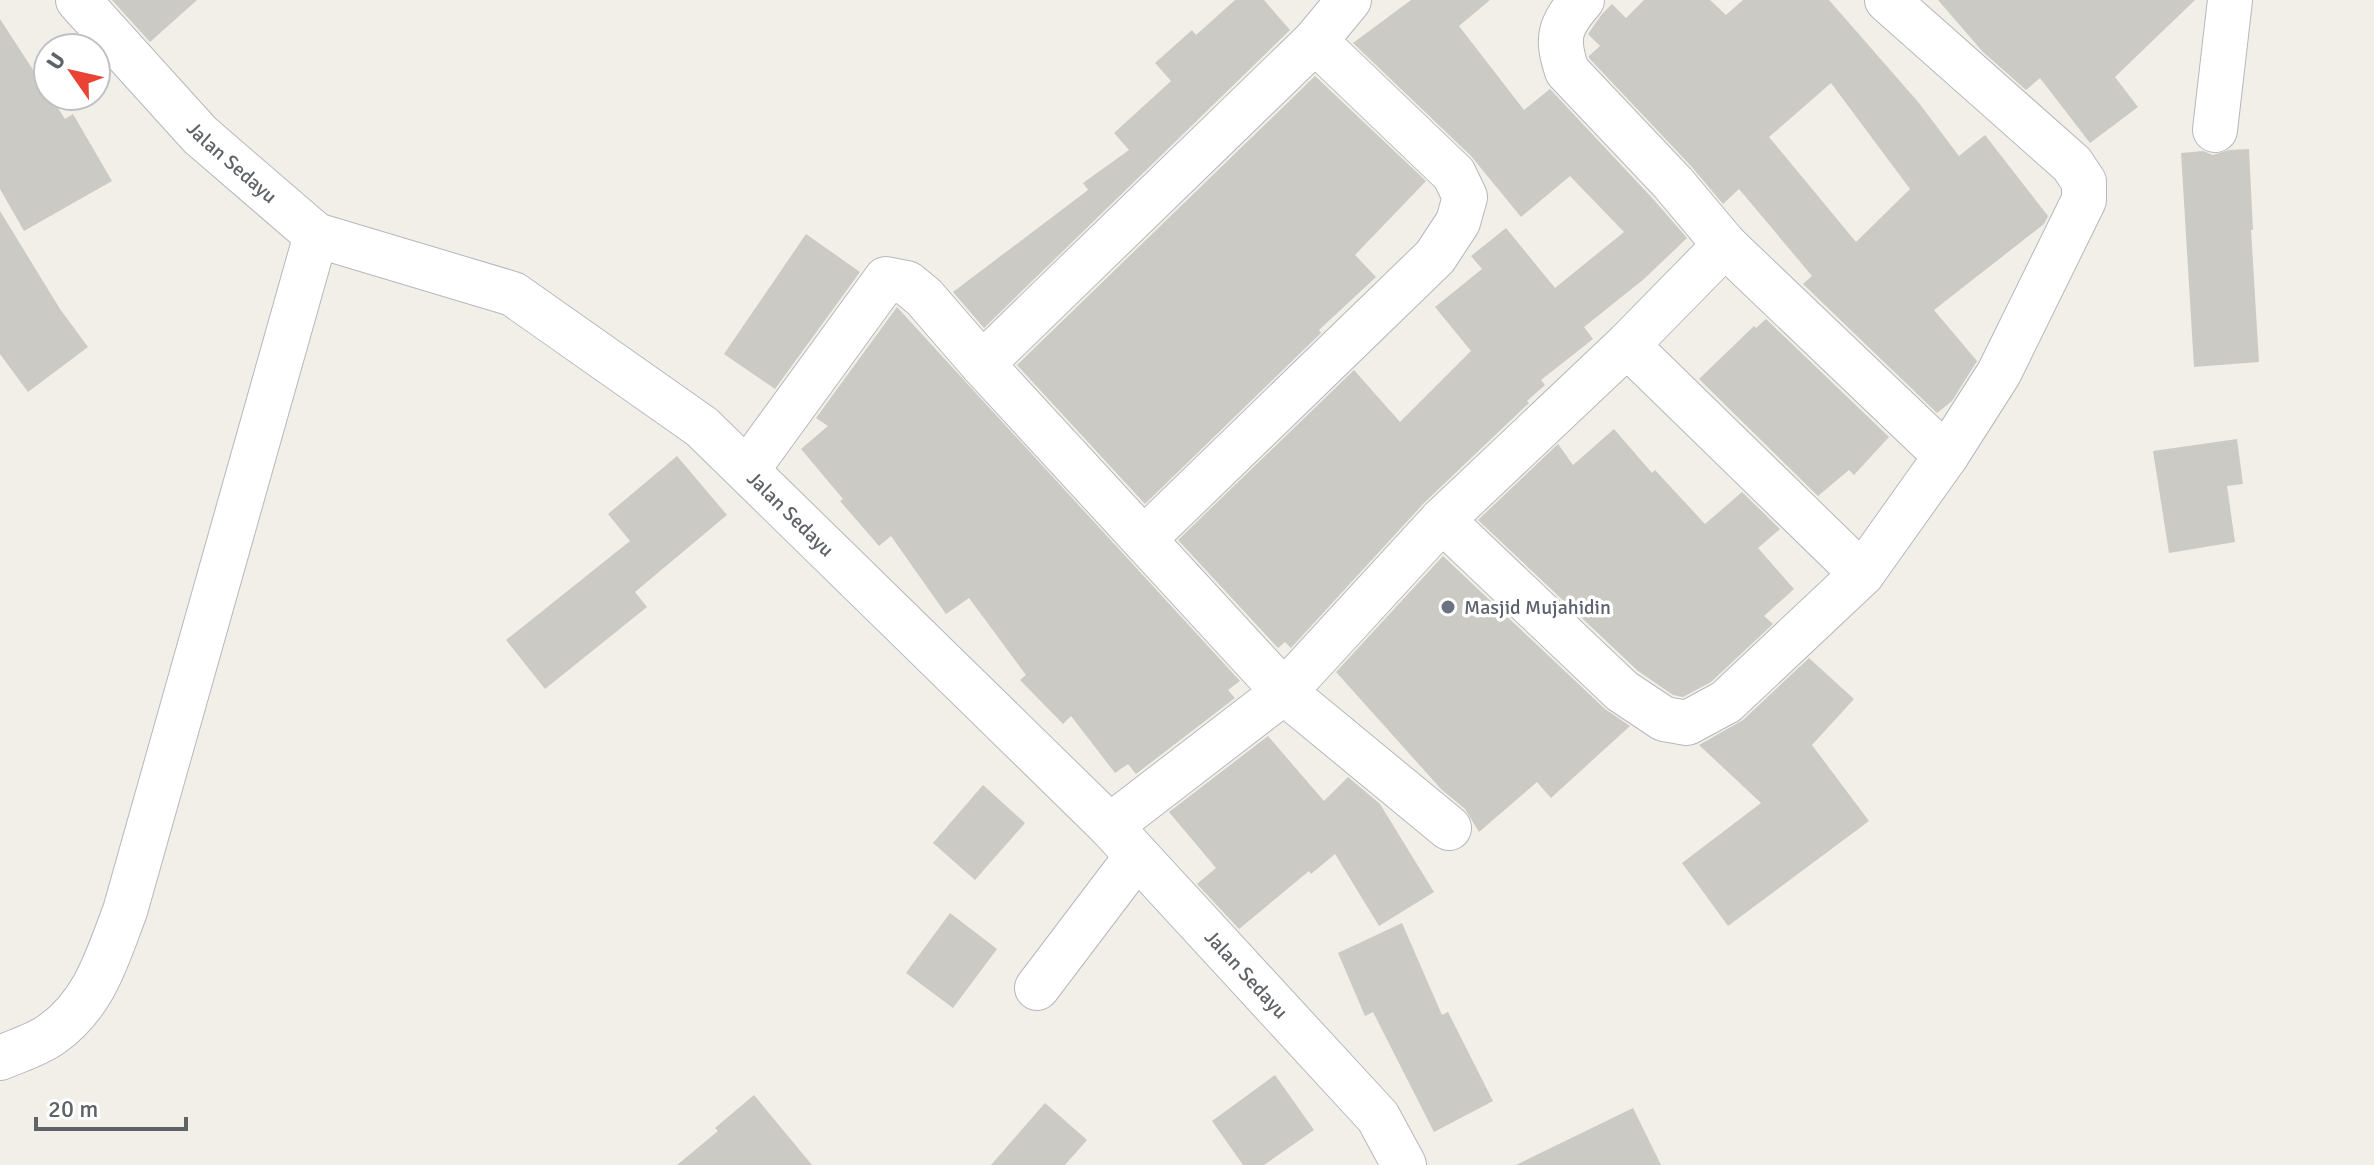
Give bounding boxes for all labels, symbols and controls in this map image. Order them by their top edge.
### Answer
north arrow [32,32,112,112]
text: U [40,47,71,75]
street label: Jalan Sedayu [181,117,282,209]
street label: Jalan Sedayu [742,466,839,562]
place label: Masjid Mujahidin [1464,595,1611,620]
marker: Masjid Mujahidin [1439,598,1457,616]
street label: Jalan Sedayu [1199,925,1293,1024]
scale bar [36,1081,186,1131]
text: 20 m [48,1094,98,1124]

